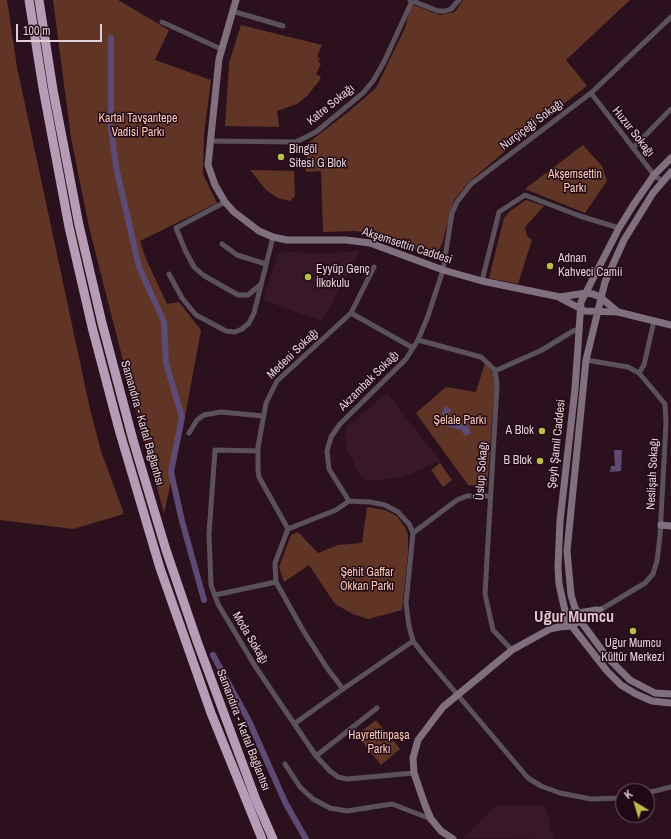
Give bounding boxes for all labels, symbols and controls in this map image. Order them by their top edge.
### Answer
scale bar [18,16,104,42]
text: 100 m [23,23,50,39]
street label: Katre Sokağı [304,82,358,128]
street label: Nurçiçeği Sokağı [498,97,566,153]
street label: Huzur Sokağı [609,104,657,160]
park label: Kartal Tavşantepe Vadisi Parkı [99,112,177,140]
place label: Bingöl Sitesi G Blok [289,143,346,171]
marker: Bingöl Sitesi G Blok [276,152,286,162]
park label: Akşemsettin Parkı [548,168,602,196]
street label: Akşemsettin Caddesi [360,225,454,267]
place label: Adnan Kahveci Camii [558,252,623,280]
marker: Adnan Kahveci Camii [545,261,555,271]
place label: Eyyüp Genç İlkokulu [316,263,370,291]
marker: Eyyüp Genç İlkokulu [303,272,313,282]
street label: Medeni Sokağı [264,326,322,382]
street label: Akzambak Sokağı [336,348,402,414]
street label: Samandıra - Kartal Bağlantısı [117,359,167,487]
street label: Şeyh Şamil Caddesi [545,399,569,489]
park label: Şelale Parkı [433,414,487,428]
place label: A Blok [506,424,534,438]
marker: A Blok [537,426,547,436]
street label: Neslişah Sokağı [644,438,662,510]
street label: Üslup Sokağı [473,441,491,501]
place label: B Blok [504,454,532,468]
marker: B Blok [535,456,545,466]
park label: Şehit Gaffar Okkan Parkı [340,566,394,594]
district label: Uğur Mumcu [534,608,614,628]
street label: Moda Sokağı [229,609,271,667]
marker: Uğur Mumcu Kültür Merkezi [628,626,638,636]
place label: Uğur Mumcu Kültür Merkezi [601,637,665,665]
street label: Samandıra - Kartal Bağlantısı [213,667,273,793]
park label: Hayrettinpaşa Parkı [348,729,410,757]
north arrow [615,783,655,823]
text: K [621,787,635,802]

